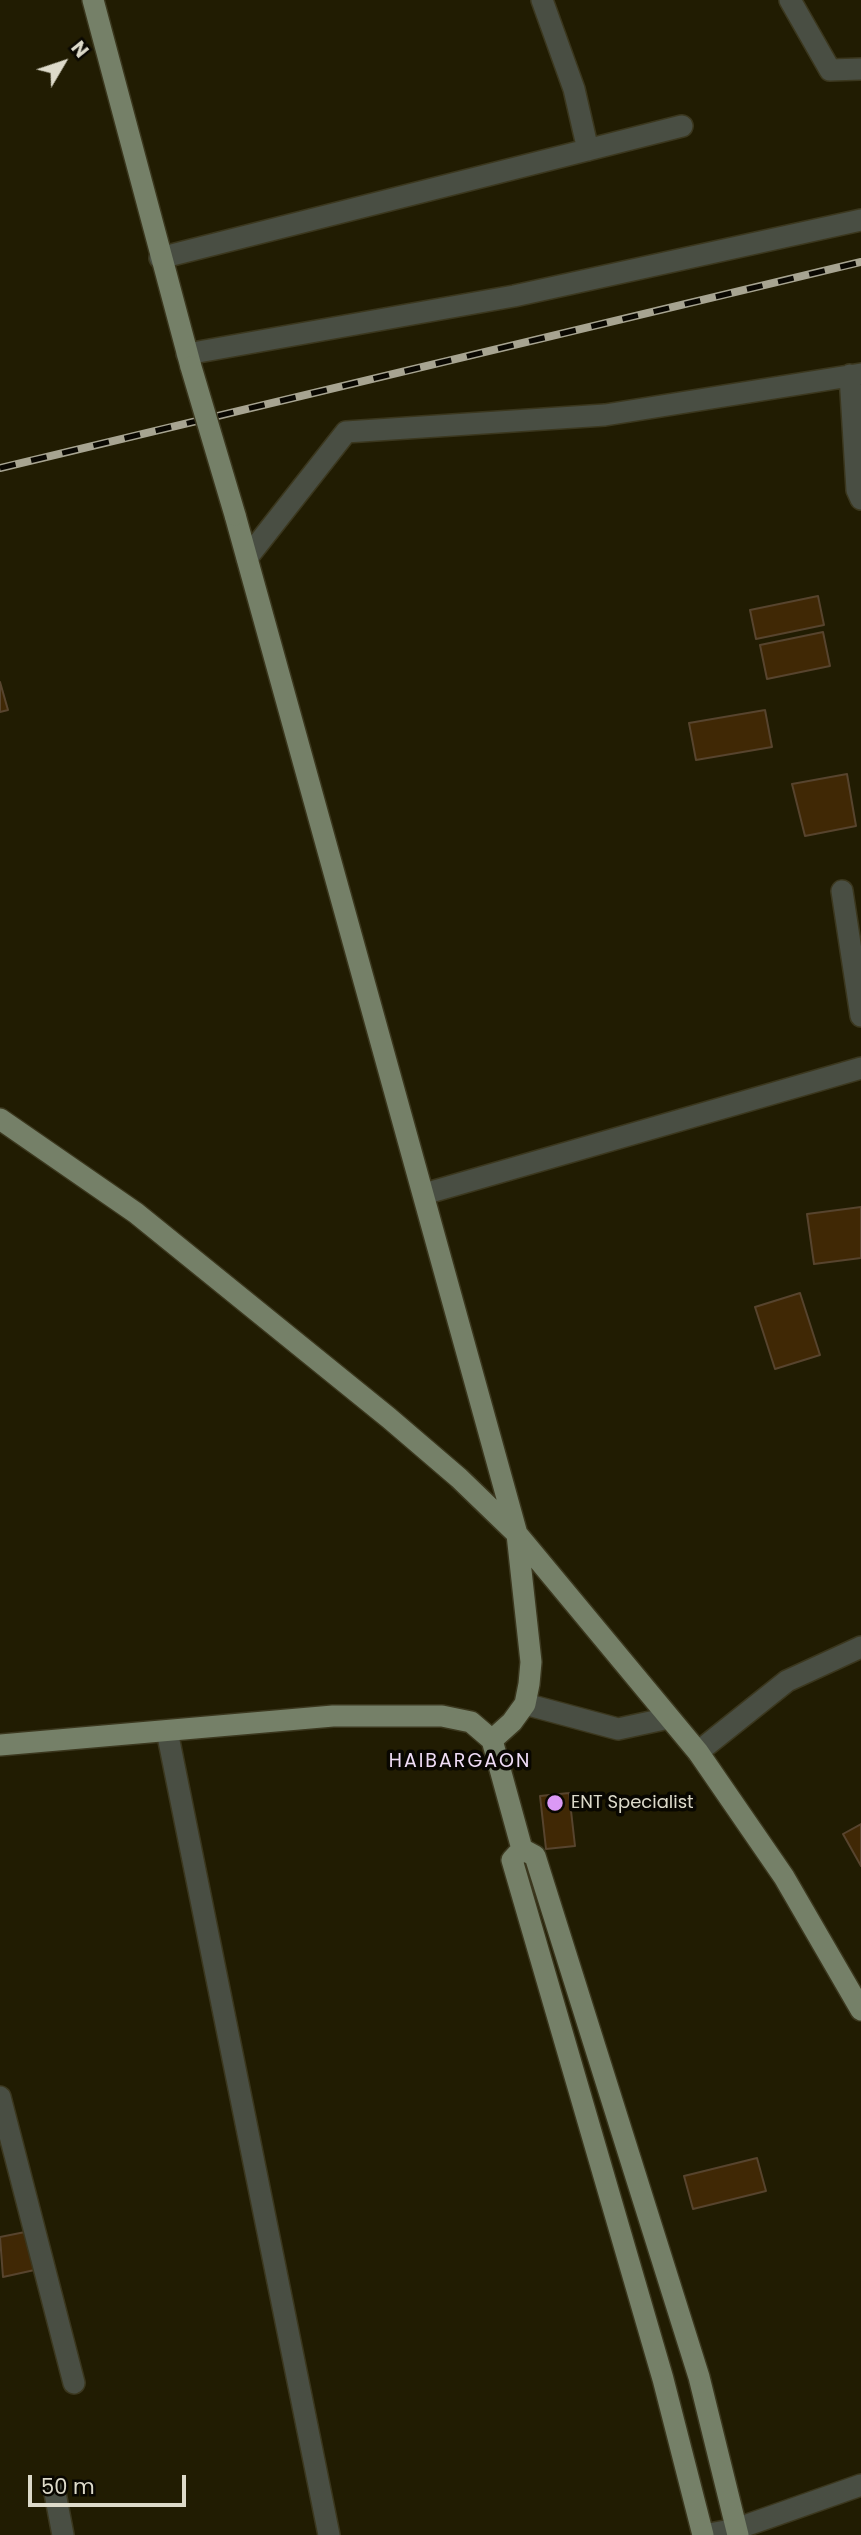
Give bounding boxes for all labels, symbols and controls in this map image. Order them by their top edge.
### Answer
north arrow [28,28,98,98]
text: N [65,35,95,64]
district label: HAIBARGAON [390,1751,530,1773]
place label: ENT Specialist [571,1792,694,1814]
marker: ENT Specialist [545,1793,565,1813]
scale bar [32,2462,189,2506]
text: 50 m [41,2472,95,2501]

